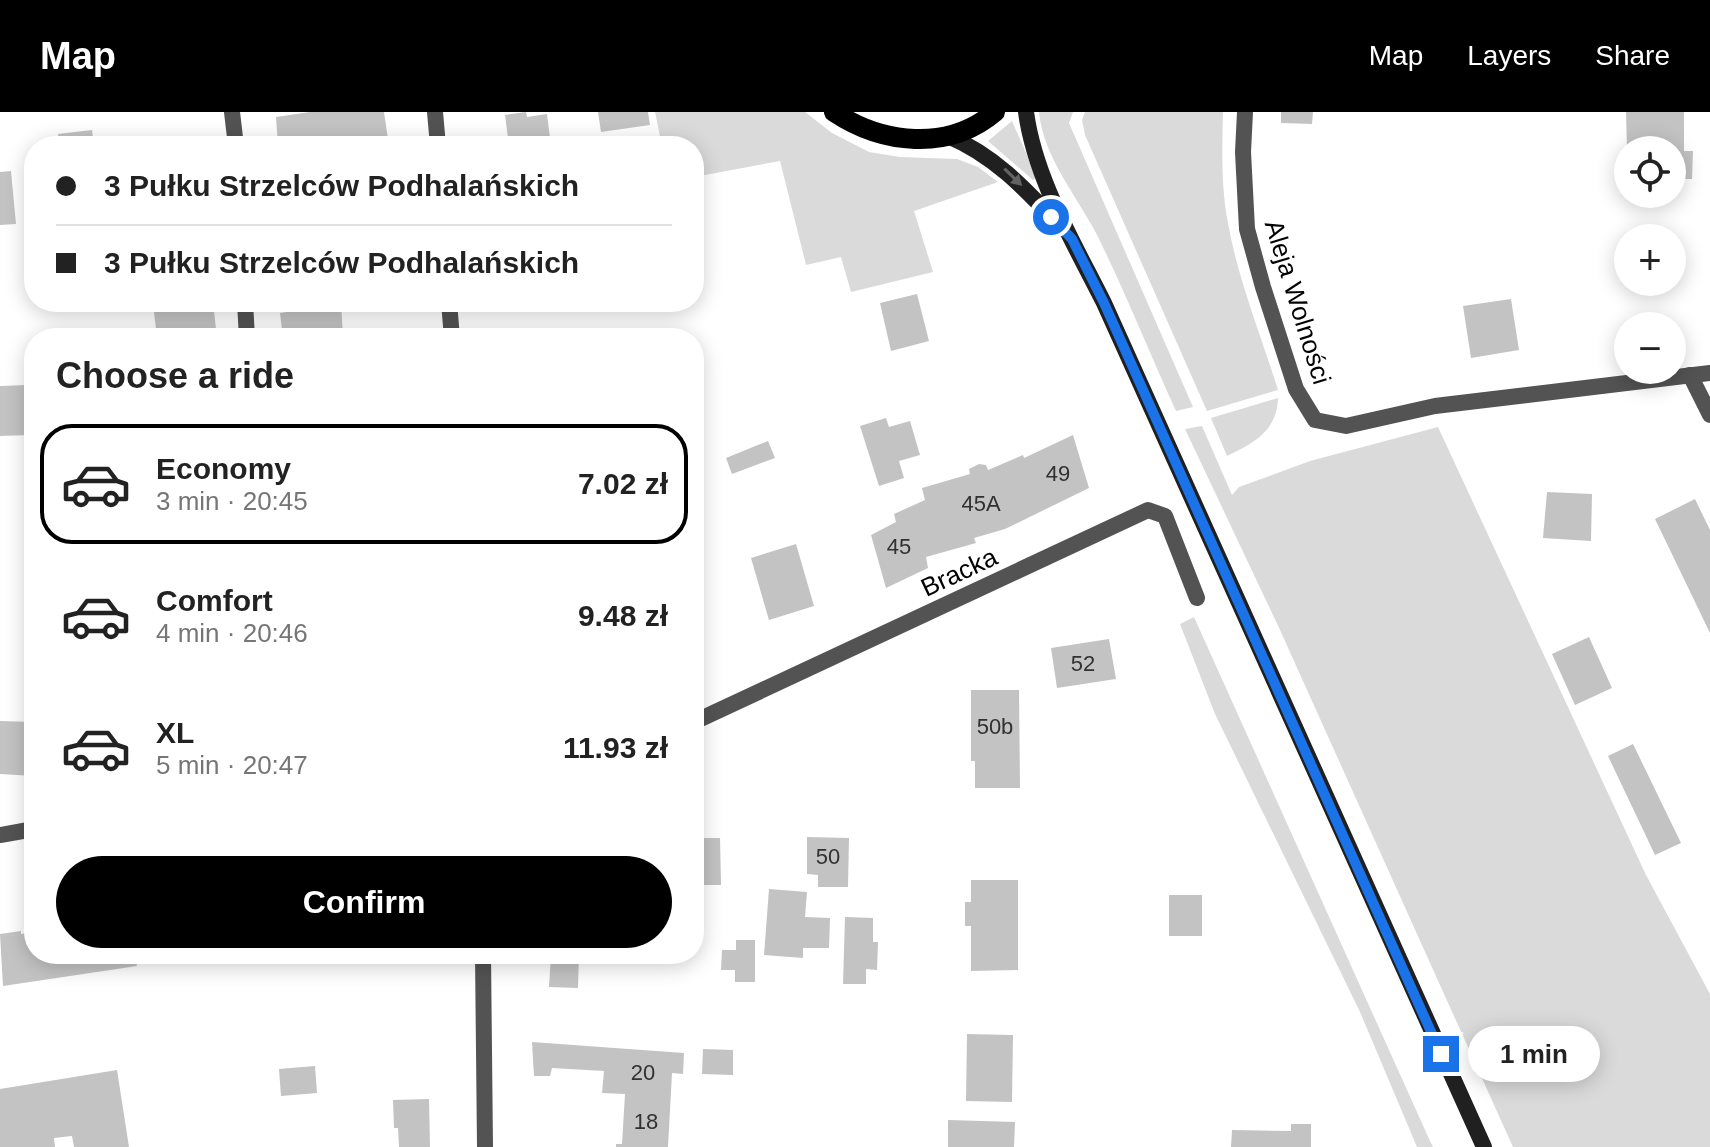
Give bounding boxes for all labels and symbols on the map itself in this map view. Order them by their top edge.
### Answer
one-way arrow [1003,168,1022,186]
route start [1033,199,1069,235]
street label: Aleja Wolności [1259,216,1337,388]
house number: 49 [1046,461,1070,486]
house number: 45A [961,491,1001,516]
house number: 45 [887,534,911,559]
street label: Bracka [916,541,1002,603]
house number: 52 [1071,651,1095,676]
house number: 50b [977,714,1013,739]
house number: 50 [816,844,840,869]
callout: 1 min [1469,1026,1601,1082]
route end [1423,1036,1459,1072]
house number: 20 [631,1060,655,1085]
house number: 18 [634,1109,658,1134]

